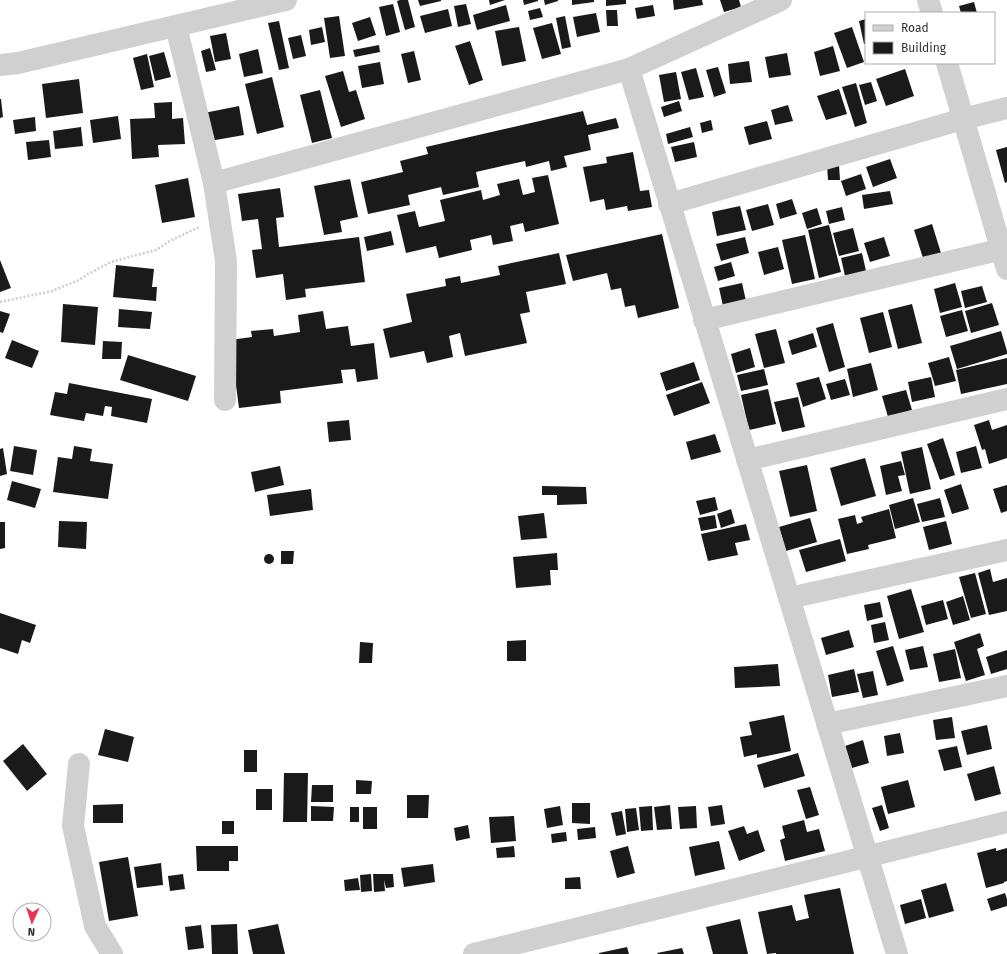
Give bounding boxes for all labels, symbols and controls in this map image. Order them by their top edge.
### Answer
legend [865,12,995,64]
text: Road [901,21,929,35]
text: Building [901,41,947,55]
north arrow [12,902,52,942]
text: N [28,925,35,938]

